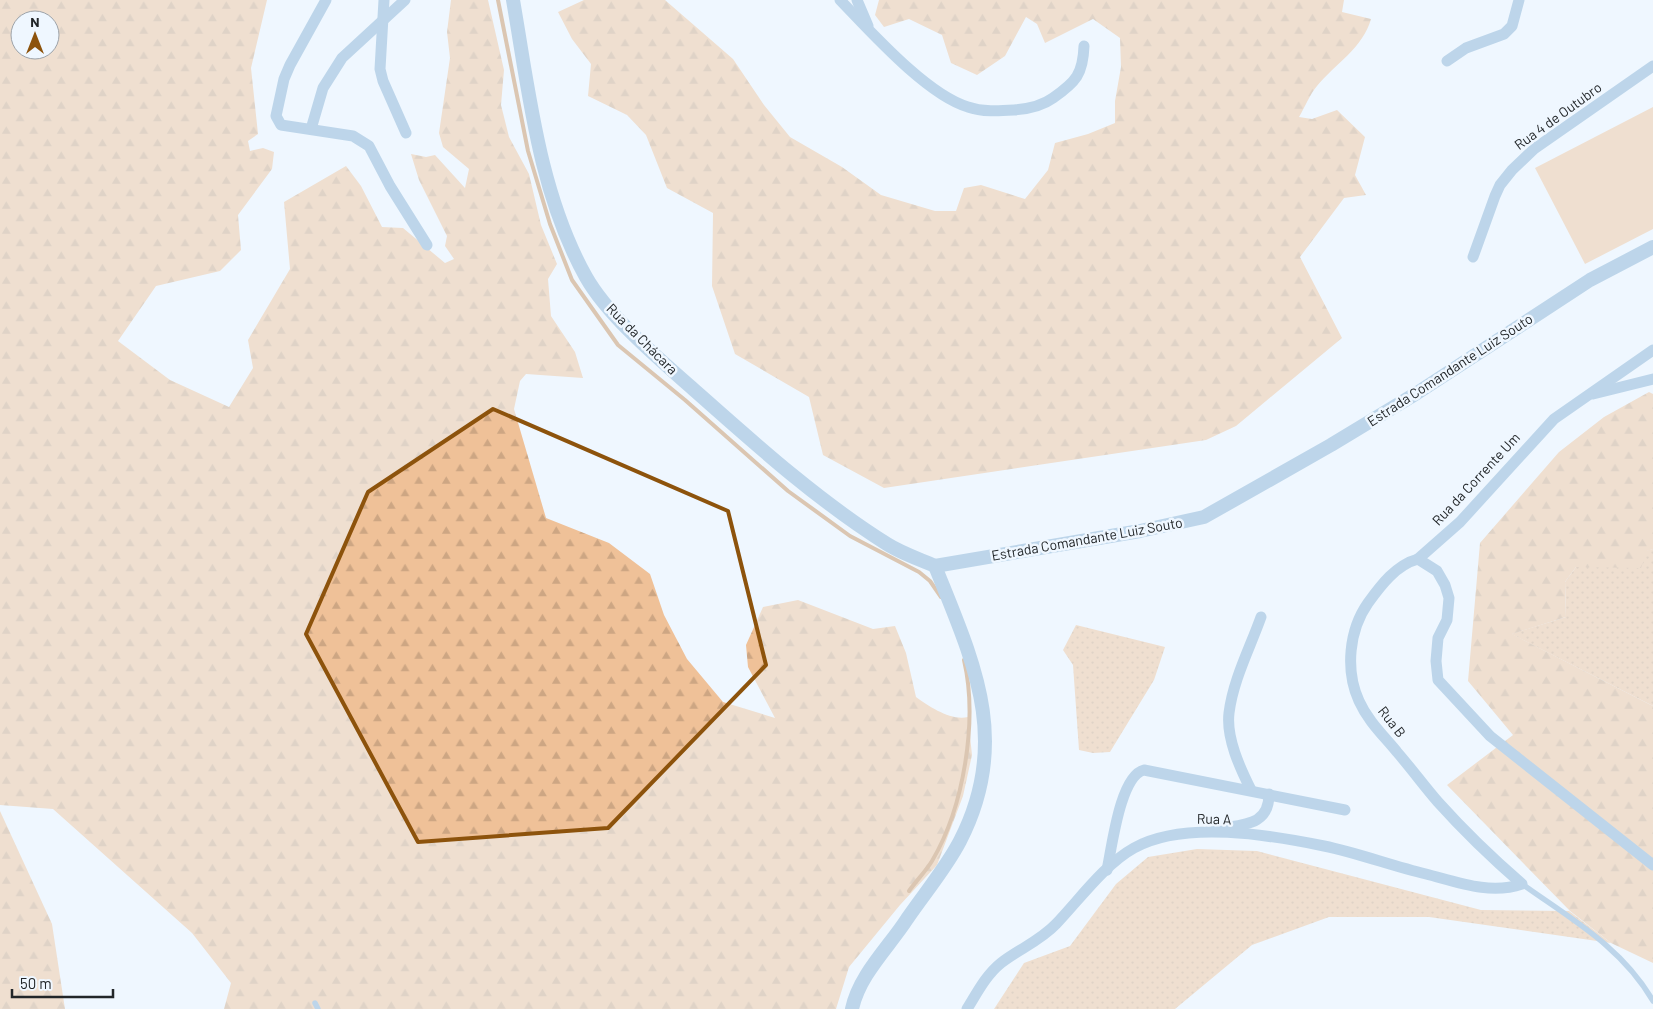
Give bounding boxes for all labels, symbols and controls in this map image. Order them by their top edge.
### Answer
north arrow [10,10,60,60]
text: N [30,13,40,30]
street label: Rua 4 de Outubro [1511,78,1605,153]
street label: Rua da Chácara [603,300,681,378]
street label: Estrada Comandante Luiz Souto [1364,310,1536,429]
street label: Rua da Corrente Um [1428,429,1523,529]
street label: Estrada Comandante Luiz Souto [990,513,1184,564]
street label: Rua B [1375,703,1410,741]
street label: Rua A [1197,810,1232,827]
scale bar [12,966,114,998]
text: 50 m [20,974,52,992]

